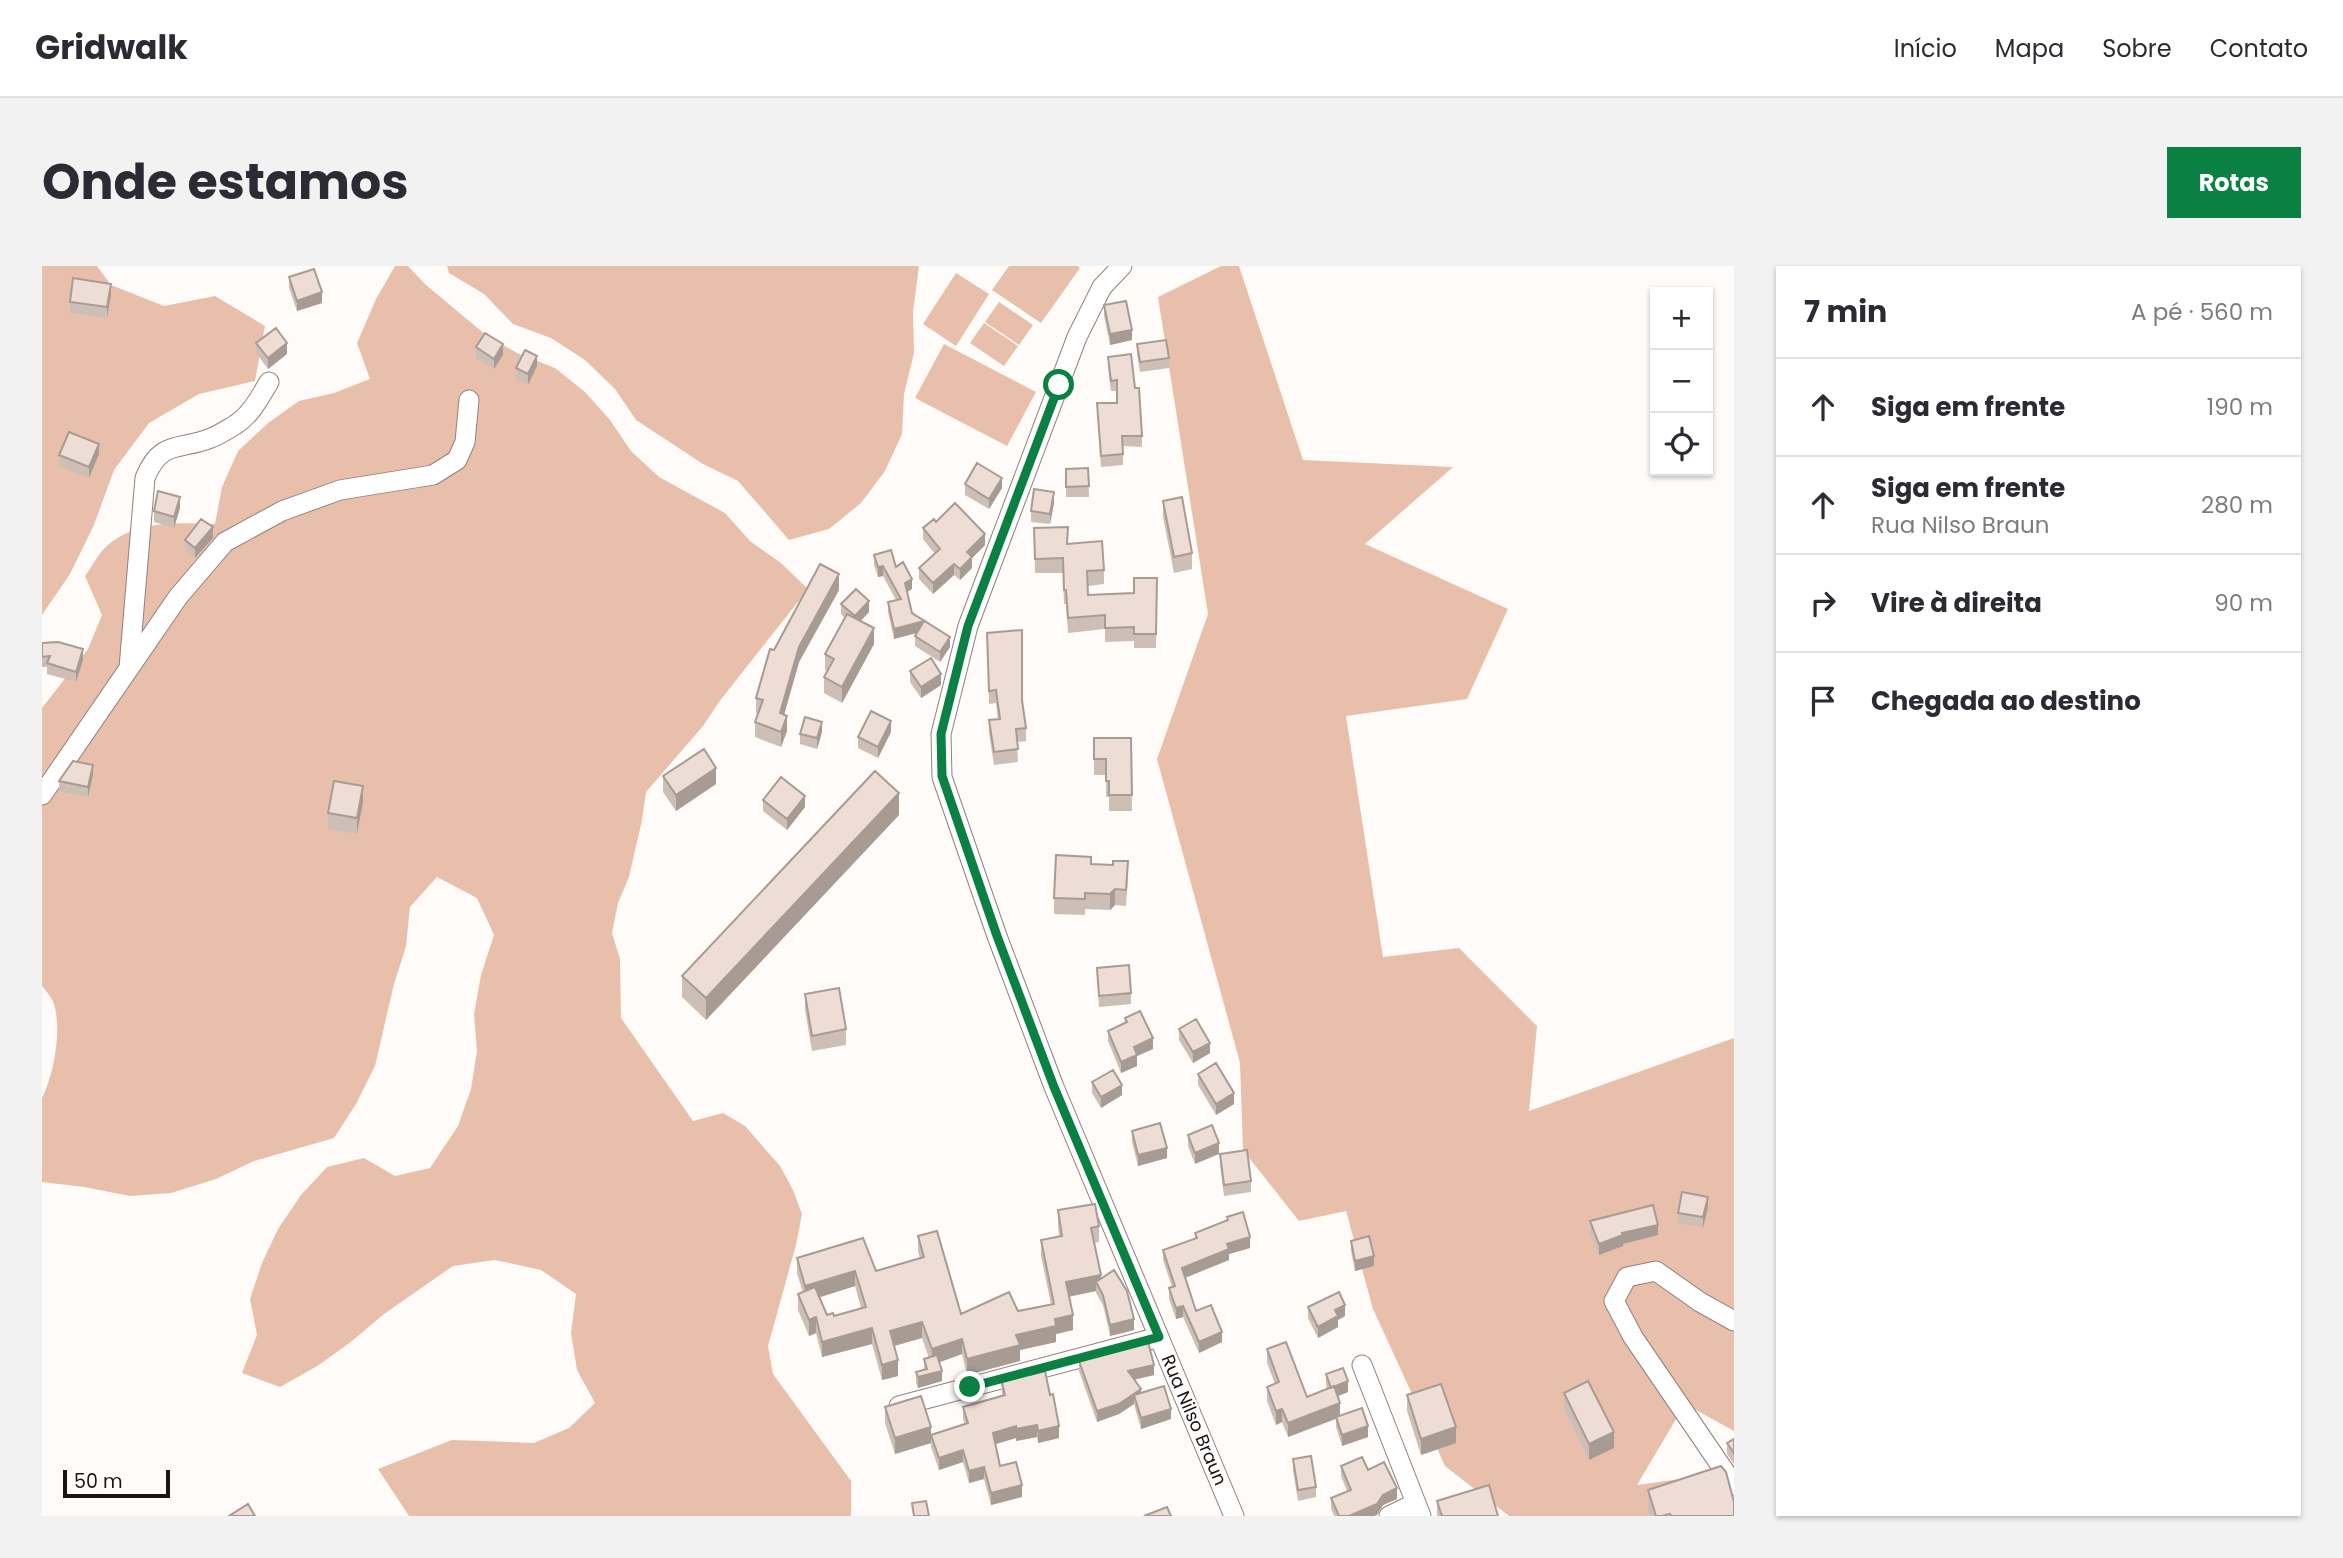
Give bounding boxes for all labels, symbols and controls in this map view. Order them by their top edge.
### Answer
text: Gridwalk [35,24,188,71]
text: Início [1894,32,1957,65]
text: Mapa [1995,32,2064,65]
text: Sobre [2102,32,2172,65]
text: Contato [2210,32,2308,65]
button: Rotas [2167,147,2301,218]
text: Onde estamos [42,148,409,216]
map controls [1650,287,1713,476]
button: + [1650,287,1713,350]
text: 7 min [1804,290,1887,333]
text: A pé · 560 m [2131,296,2273,328]
button: − [1650,350,1713,413]
route start [1043,369,1074,400]
icon: ahead [1804,388,1842,426]
text: Siga em frente [1871,389,2065,425]
text: 190 m [2207,391,2273,423]
button: locate [1650,413,1713,476]
text: Siga em frente [1871,470,2065,506]
icon: ahead [1804,486,1842,524]
text: 280 m [2201,489,2273,521]
text: Rua Nilso Braun [1871,509,2049,541]
icon: right [1804,584,1842,622]
text: Vire à direita [1871,585,2042,621]
text: 90 m [2214,587,2273,619]
icon: arrive [1804,682,1842,720]
text: Chegada ao destino [1871,683,2141,719]
street label: Rua Nilso Braun [1156,1351,1233,1489]
route end [954,1371,985,1402]
scale bar [63,1467,170,1499]
text: 50 m [74,1468,123,1495]

